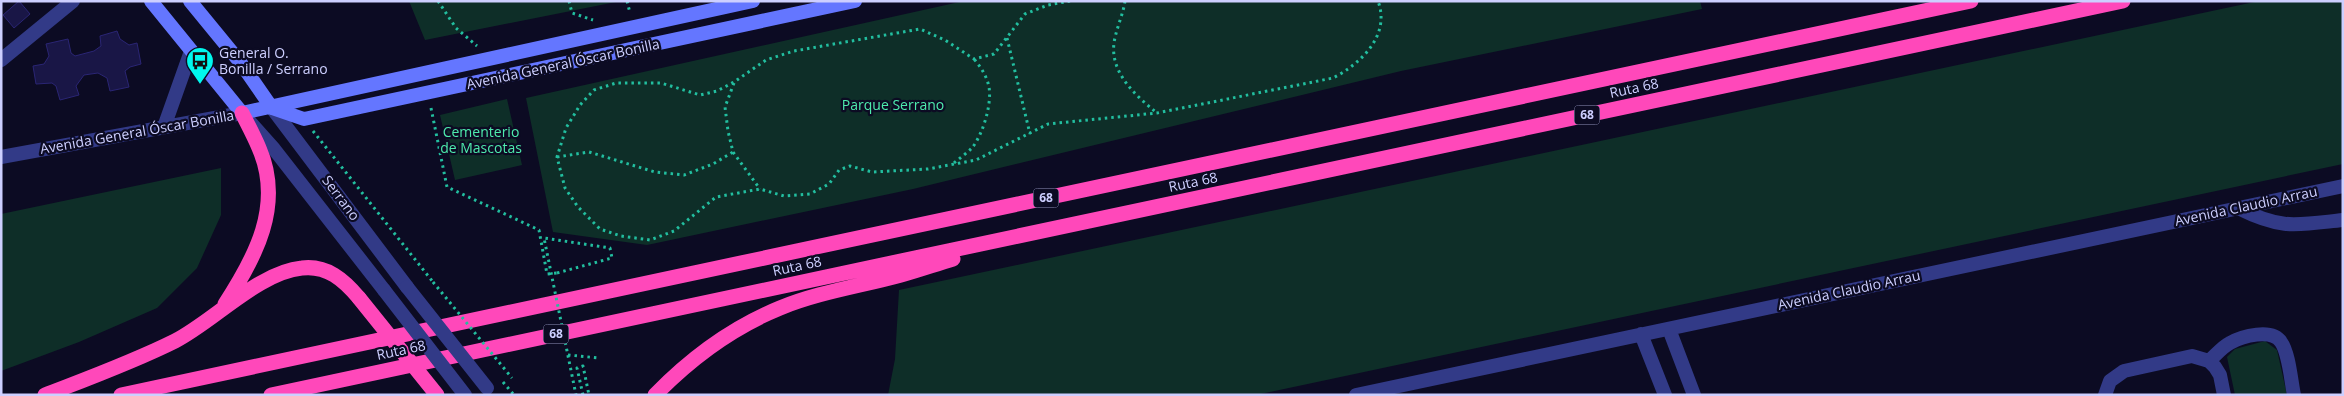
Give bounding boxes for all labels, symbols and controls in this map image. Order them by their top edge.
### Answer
street label: Avenida General Óscar Bonilla [465,34,661,93]
place label: General O. Bonilla / Serrano [219,43,328,78]
bus stop icon: General O. Bonilla / Serrano [185,46,215,85]
street label: Ruta 68 [1608,73,1660,102]
park label: Parque Serrano [842,95,944,114]
street label: Avenida General Óscar Bonilla [38,105,235,158]
road number: 68 [1574,106,1600,124]
park label: Cementerio de Mascotas [440,122,522,157]
street label: Ruta 68 [1167,167,1219,196]
street label: Serrano [318,171,365,224]
street label: Avenida Claudio Arrau [2173,181,2319,230]
road number: 68 [1034,188,1058,208]
street label: Ruta 68 [771,251,823,280]
street label: Avenida Claudio Arrau [1776,265,1922,314]
road number: 68 [544,324,568,344]
street label: Ruta 68 [375,335,427,364]

